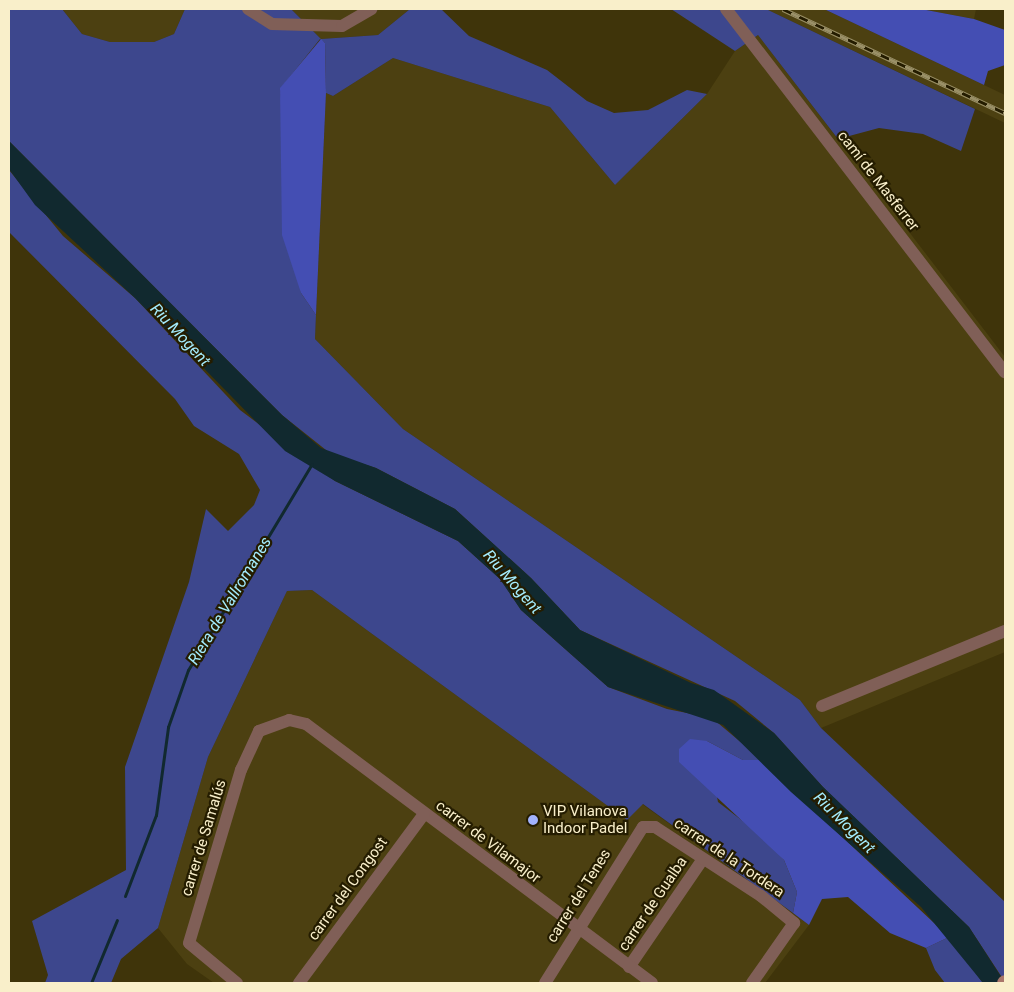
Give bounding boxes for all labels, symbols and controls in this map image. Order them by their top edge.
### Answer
street label: camí de Masferrer [833,127,923,235]
water label: Riu Mogent [146,300,214,370]
water label: Riera de Vallromanes [184,533,276,669]
water label: Riu Mogent [479,546,545,618]
street label: carrer de Samalús [178,778,230,898]
water label: Riu Mogent [809,788,879,858]
street label: carrer de Vilamajor [432,797,544,887]
place label: VIP Vilanova Indoor Padel [543,802,627,837]
marker: VIP Vilanova Indoor Padel [527,814,539,826]
street label: carrer de la Tordera [670,814,788,902]
street label: carrer del Congost [305,834,391,944]
street label: carrer del Tenes [543,846,615,946]
street label: carrer de Gualba [615,853,691,955]

